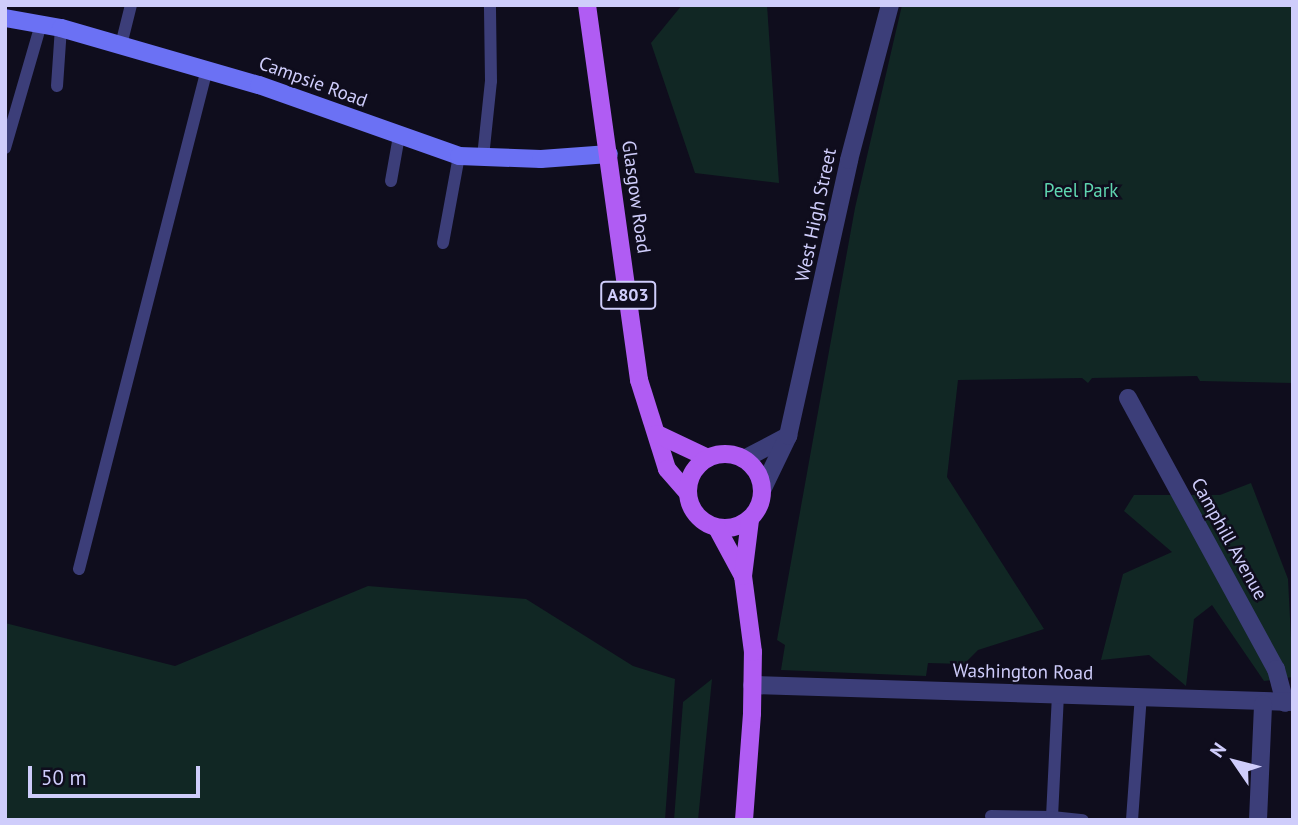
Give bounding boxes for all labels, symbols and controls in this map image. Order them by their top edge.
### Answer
street label: Campsie Road [256,52,370,112]
street label: Glasgow Road [617,139,655,255]
street label: West High Street [791,146,841,284]
park label: Peel Park [1044,180,1118,202]
road number: A803 [600,281,656,310]
street label: Camphill Avenue [1186,474,1272,604]
street label: Washington Road [953,659,1093,685]
north arrow [1200,727,1270,797]
text: N [1204,738,1231,762]
scale bar [32,752,203,796]
text: 50 m [41,764,87,791]

